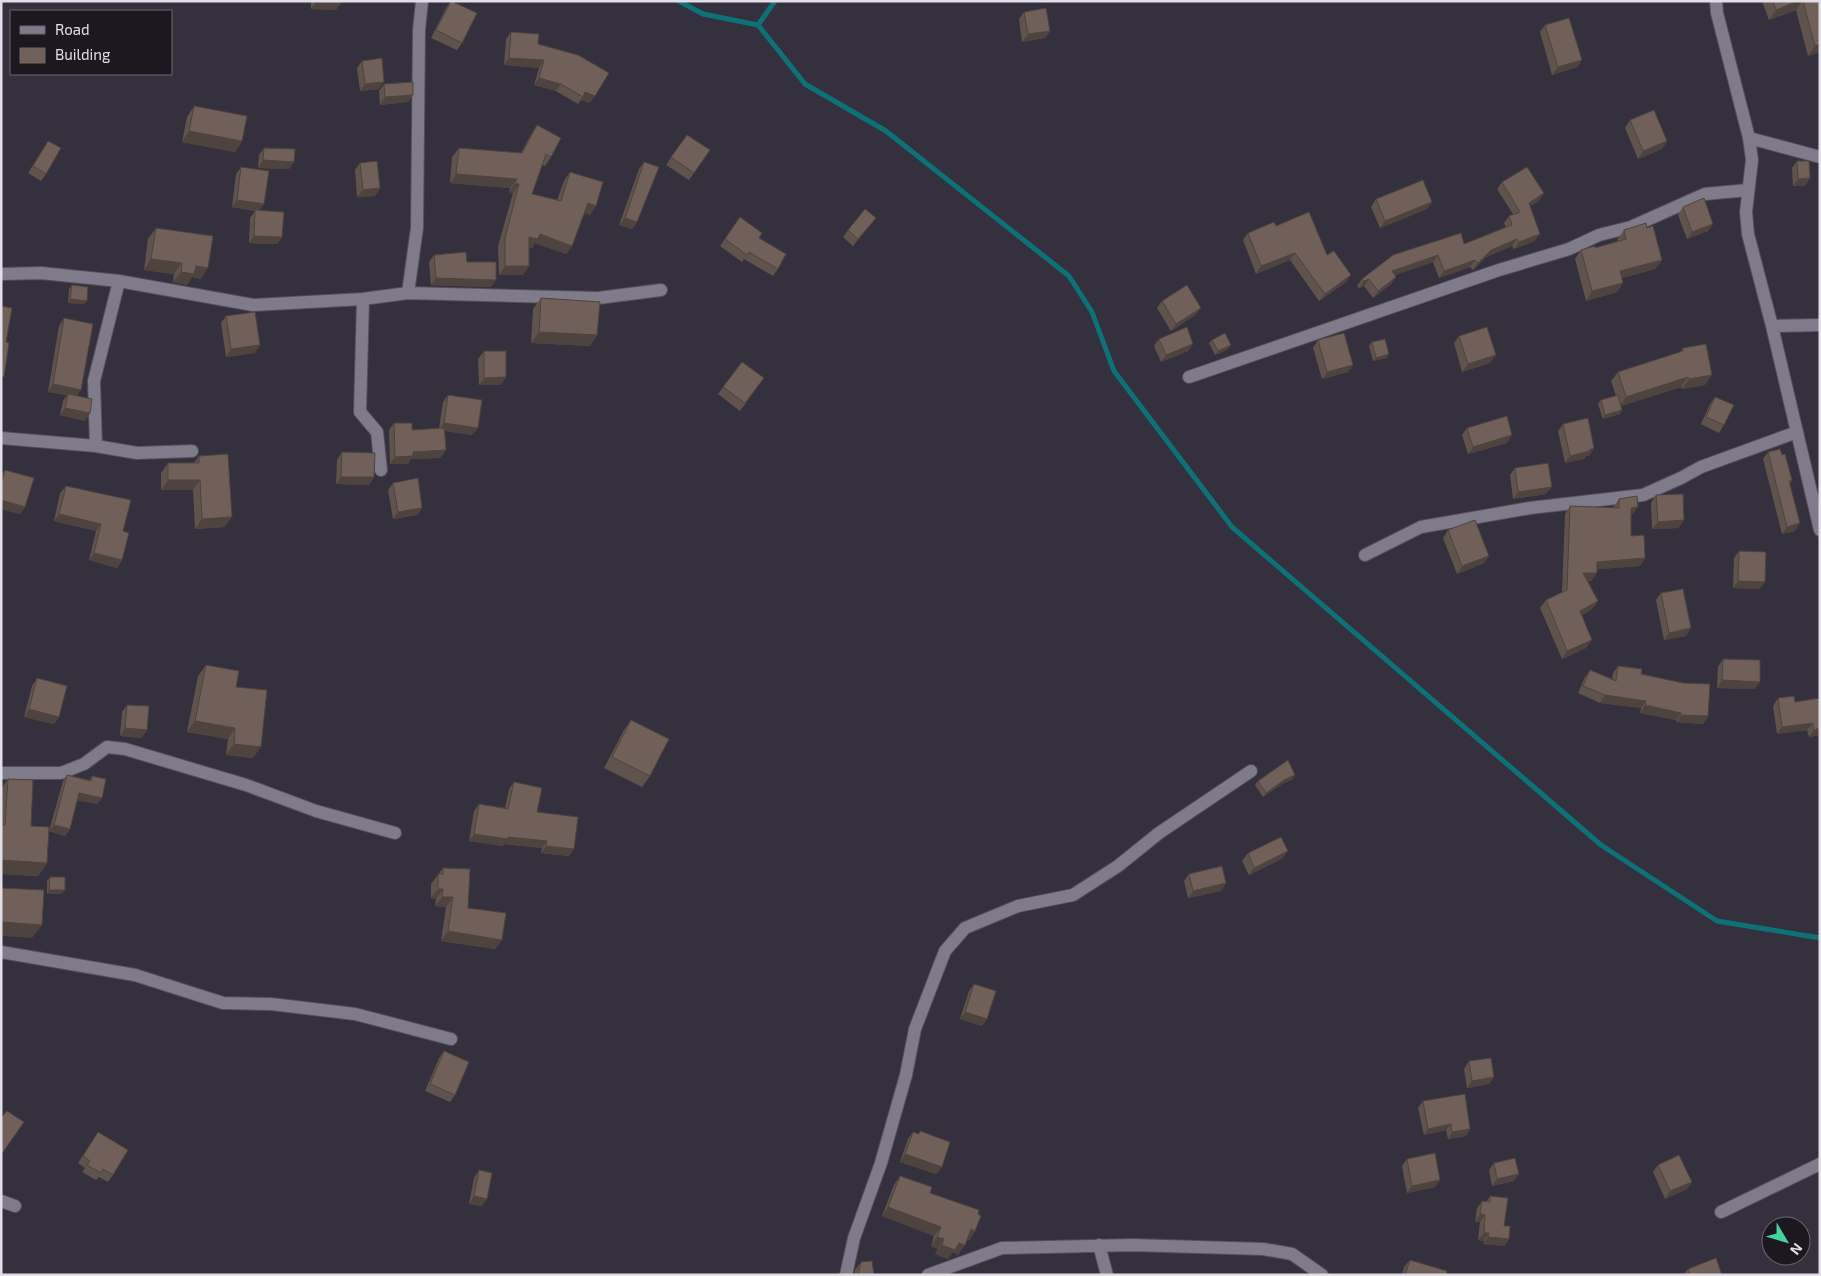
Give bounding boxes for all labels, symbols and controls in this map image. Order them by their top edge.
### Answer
legend [10,10,172,75]
text: Road [55,20,90,38]
text: Building [55,45,111,63]
north arrow [1761,1216,1811,1266]
text: N [1787,1240,1806,1259]

